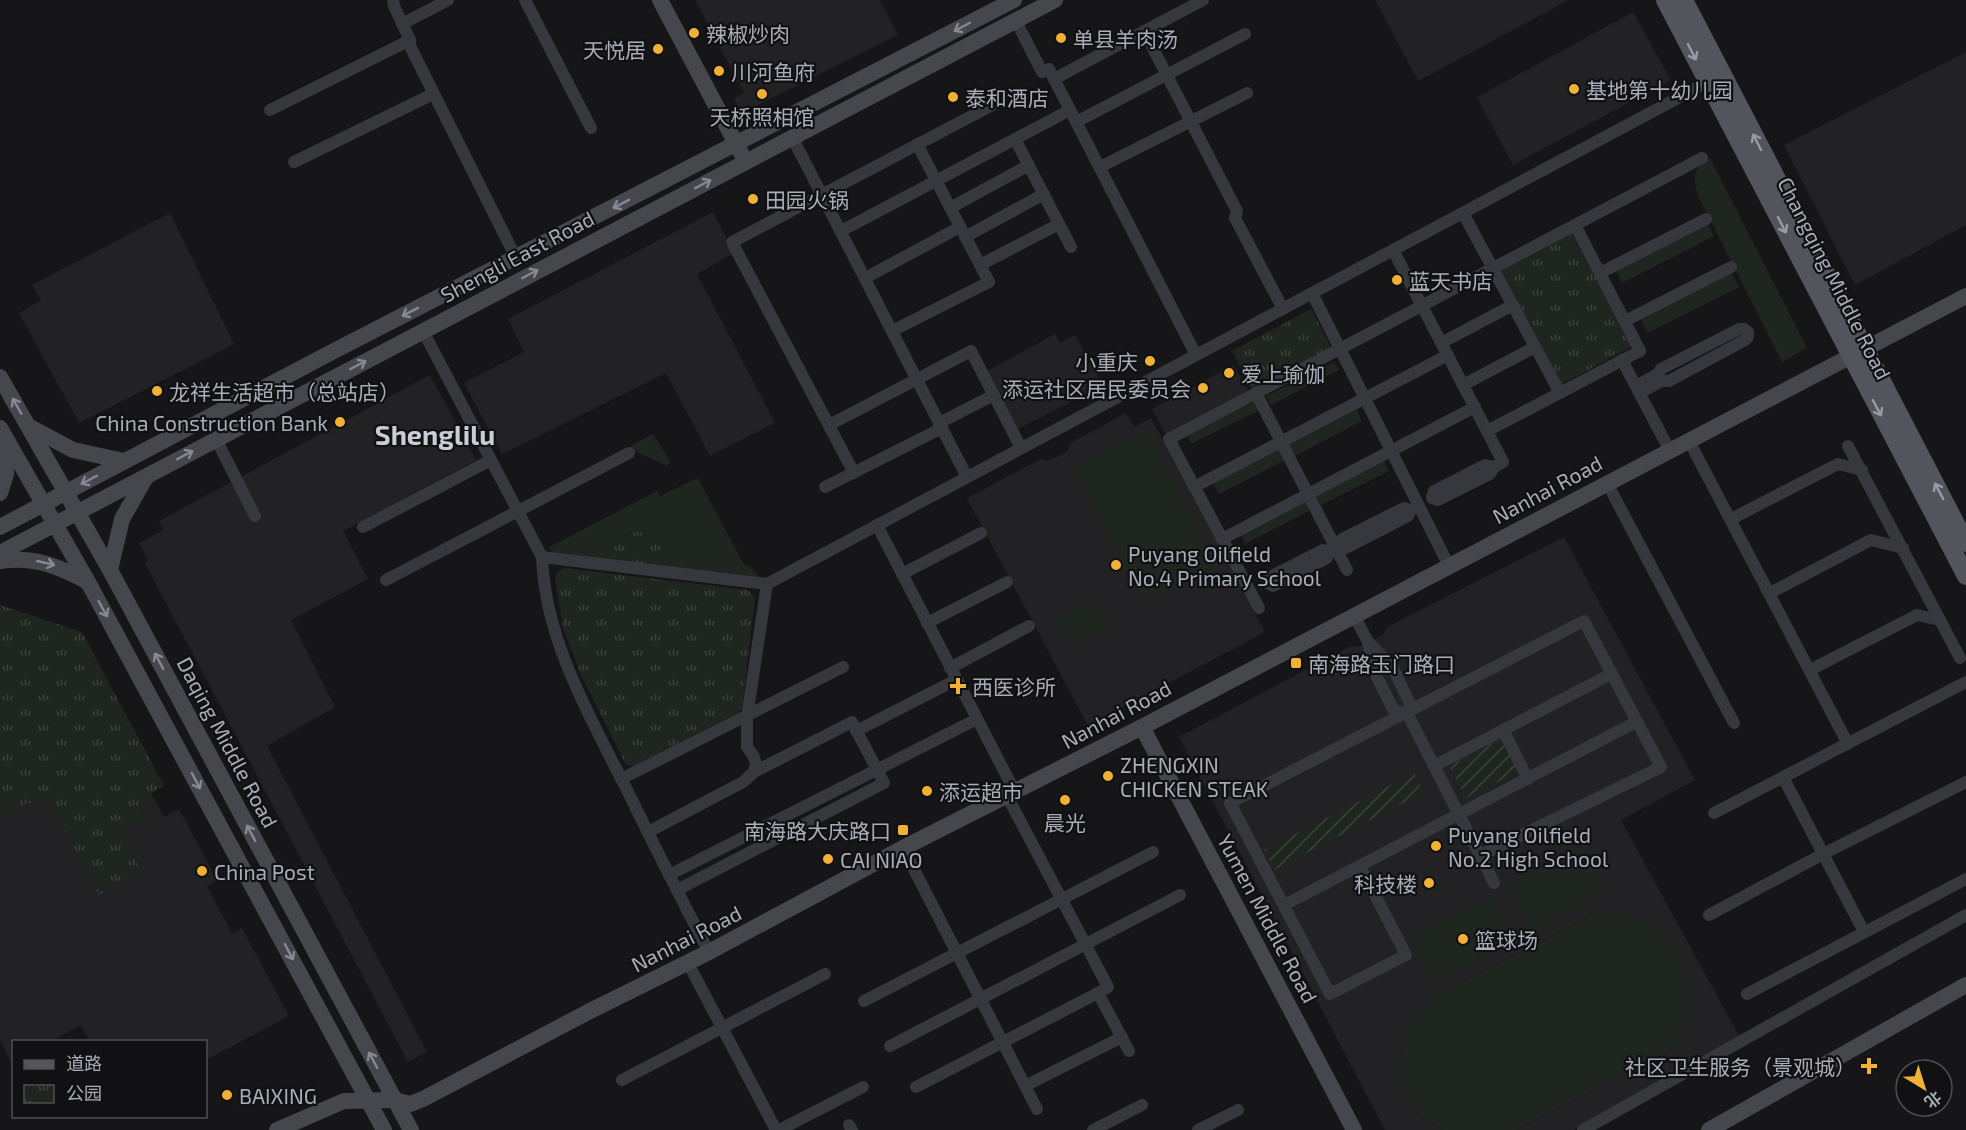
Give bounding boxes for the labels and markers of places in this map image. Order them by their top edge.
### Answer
place label: 辣椒炒肉 [706,21,790,46]
marker: 辣椒炒肉 [687,26,701,40]
place label: 单县羊肉汤 [1073,26,1178,51]
marker: 单县羊肉汤 [1054,31,1068,45]
place label: 天悦居 [583,37,646,62]
marker: 天悦居 [651,42,665,56]
place label: 川河鱼府 [731,59,815,84]
marker: 川河鱼府 [712,64,726,78]
place label: 基地第十幼儿园 [1586,77,1733,102]
marker: 基地第十幼儿园 [1567,82,1581,96]
place label: 泰和酒店 [965,85,1049,110]
marker: 天桥照相馆 [755,87,769,101]
marker: 泰和酒店 [946,90,960,104]
place label: 天桥照相馆 [710,104,815,129]
place label: 田园火锅 [765,187,849,212]
marker: 田园火锅 [746,192,760,206]
place label: 蓝天书店 [1409,268,1493,293]
marker: 蓝天书店 [1390,273,1404,287]
place label: 小重庆 [1075,349,1138,374]
marker: 小重庆 [1143,354,1157,368]
place label: 爱上瑜伽 [1241,361,1325,386]
marker: 爱上瑜伽 [1222,366,1236,380]
place label: 添运社区居民委员会 [1002,376,1191,401]
place label: 龙祥生活超市（总站店） [169,379,400,404]
marker: 添运社区居民委员会 [1196,381,1210,395]
marker: 龙祥生活超市（总站店） [150,384,164,398]
place label: China Construction Bank [95,410,328,435]
marker: China Construction Bank [333,415,347,429]
place label: Puyang Oilfield No.4 Primary School [1128,541,1322,590]
marker: Puyang Oilfield No.4 Primary School [1109,558,1123,572]
place label: 南海路玉门路口 [1308,651,1455,676]
marker: 南海路玉门路口 [1289,656,1303,670]
place label: 西医诊所 [972,674,1056,699]
marker: 西医诊所 [949,677,967,695]
place label: ZHENGXIN CHICKEN STEAK [1120,752,1269,801]
marker: ZHENGXIN CHICKEN STEAK [1101,769,1115,783]
place label: 添运超市 [939,779,1023,804]
marker: 添运超市 [920,784,934,798]
marker: 晨光 [1058,793,1072,807]
place label: 晨光 [1044,810,1086,835]
place label: 南海路大庆路口 [744,818,891,843]
place label: Puyang Oilfield No.2 High School [1448,822,1609,871]
marker: 南海路大庆路口 [896,823,910,837]
marker: Puyang Oilfield No.2 High School [1429,839,1443,853]
place label: CAI NIAO [840,847,923,872]
marker: CAI NIAO [821,852,835,866]
place label: China Post [214,859,315,884]
marker: China Post [195,864,209,878]
place label: 科技楼 [1354,871,1417,896]
marker: 科技楼 [1422,876,1436,890]
place label: 篮球场 [1475,927,1538,952]
marker: 篮球场 [1456,932,1470,946]
place label: 社区卫生服务（景观城） [1625,1054,1856,1079]
marker: 社区卫生服务（景观城） [1860,1057,1878,1075]
place label: BAIXING [239,1083,317,1108]
marker: BAIXING [220,1088,234,1102]

